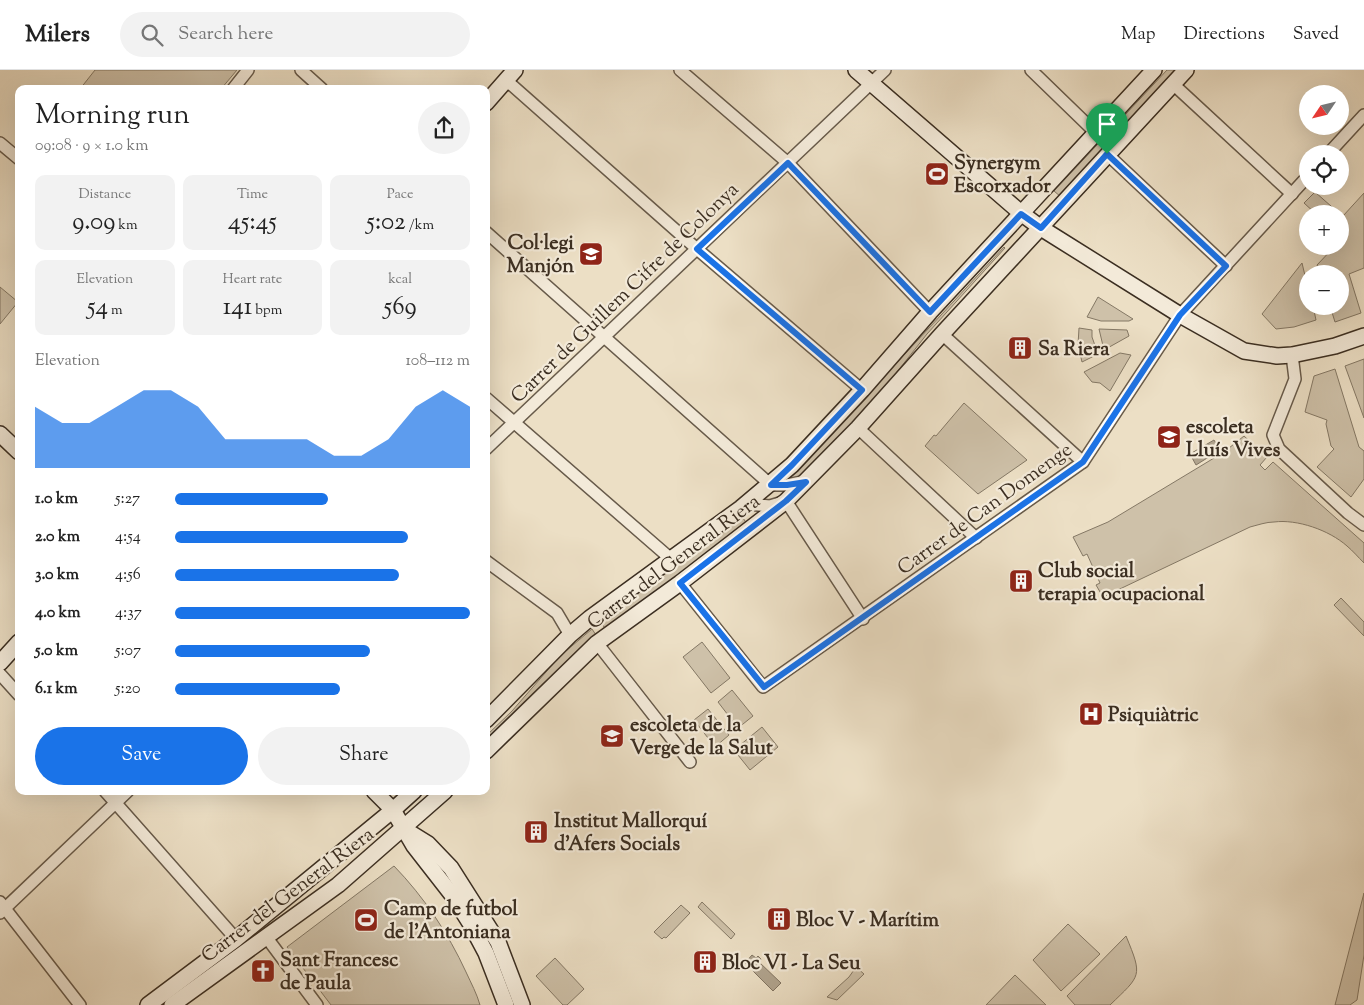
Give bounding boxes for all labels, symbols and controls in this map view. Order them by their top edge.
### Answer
search box [120,12,470,57]
text: Milers [25,18,90,52]
icon: search [138,21,166,49]
text: Search here [178,21,273,48]
text: Map [1121,22,1156,48]
text: Directions [1184,22,1265,48]
text: Saved [1293,22,1339,48]
north arrow [1299,85,1349,135]
map controls [1299,85,1349,315]
text: Morning run [35,96,190,136]
button: share [418,102,470,154]
pin [1086,103,1128,154]
icon: arrive [1093,110,1121,138]
text: 09:08 · 9 × 1.0 km [35,135,148,158]
button: locate [1299,145,1349,195]
place label: Synergym Escorxador [954,150,1051,202]
sports icon: Synergym Escorxador [924,161,950,187]
street label: Carrer de Guillem Cifre de Colonya [505,177,746,411]
text: Distance [78,185,131,205]
text: Time [237,185,268,205]
text: Pace [387,185,414,205]
text: 9.09 [72,205,115,241]
text: 45:45 [228,205,277,241]
text: 5:02 [366,205,406,241]
button: + [1299,205,1349,255]
text: km [115,216,138,236]
text: /km [406,216,434,236]
place label: Col·legi Manjón [507,230,574,282]
school or university icon: Col·legi Manjón [578,241,604,267]
button: − [1299,265,1349,315]
text: Elevation [76,270,133,290]
text: Heart rate [223,270,282,290]
text: kcal [388,270,412,290]
text: 54 [87,290,108,326]
text: 141 [223,290,252,326]
text: 569 [384,290,417,326]
text: m [108,301,123,321]
text: bpm [252,301,282,321]
building icon: Sa Riera [1007,335,1033,361]
place label: Sa Riera [1038,336,1110,365]
text: Elevation [35,350,100,373]
text: 108–112 m [405,350,470,373]
place label: escoleta Lluís Vives [1186,414,1280,466]
school or university icon: escoleta Lluís Vives [1156,424,1182,450]
street label: Carrer de Can Domenge [892,437,1079,583]
text: 1.0 km [35,488,78,511]
text: 5:27 [115,488,140,511]
street label: Carrer del General Riera [582,488,767,638]
text: 2.0 km [35,526,80,549]
text: 4:54 [115,526,141,549]
place label: Club social terapia ocupacional [1038,558,1205,610]
text: 3.0 km [35,564,79,587]
text: 4:56 [115,564,141,587]
building icon: Club social terapia ocupacional [1008,568,1034,594]
text: 4.0 km [35,602,81,625]
text: 4:37 [115,602,142,625]
text: 5.0 km [35,640,78,663]
text: 5:07 [115,640,141,663]
text: 6.1 km [35,678,77,701]
text: 5:20 [115,678,141,701]
hospital icon: Psiquiàtric [1078,701,1104,727]
place label: Psiquiàtric [1108,702,1199,731]
place label: escoleta de la Verge de la Salut [630,712,773,764]
school or university icon: escoleta de la Verge de la Salut [599,723,625,749]
button: Save [35,727,248,785]
button: Share [258,727,470,785]
place label: Institut Mallorquí d'Afers Socials [554,808,708,860]
building icon: Institut Mallorquí d'Afers Socials [523,819,549,845]
street label: Carrer del General Riera [196,821,381,971]
place label: Camp de futbol de l’Antoniana [384,896,518,948]
building icon: Bloc V - Marítim [766,906,792,932]
sports icon: Camp de futbol de l’Antoniana [353,907,379,933]
place label: Bloc V - Marítim [796,907,939,936]
place label: Sant Francesc de Paula [280,947,398,999]
building icon: Bloc VI - La Seu [692,949,718,975]
place label: Bloc VI - La Seu [722,950,861,979]
church icon: Sant Francesc de Paula [250,958,276,984]

